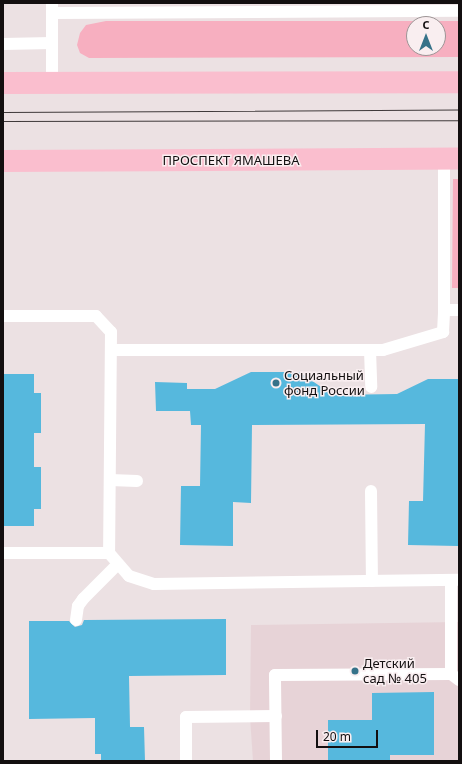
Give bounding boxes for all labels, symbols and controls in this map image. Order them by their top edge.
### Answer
north arrow [406,16,446,56]
text: С [422,17,430,32]
street label: ПРОСПЕКТ ЯМАШЕВА [163,152,299,168]
place label: Социальный фонд России [284,368,365,399]
marker: Социальный фонд России [271,378,281,388]
place label: Детский сад № 405 [363,656,427,687]
marker: Детский сад № 405 [350,666,360,676]
scale bar [318,722,380,748]
text: 20 m [323,728,351,745]

